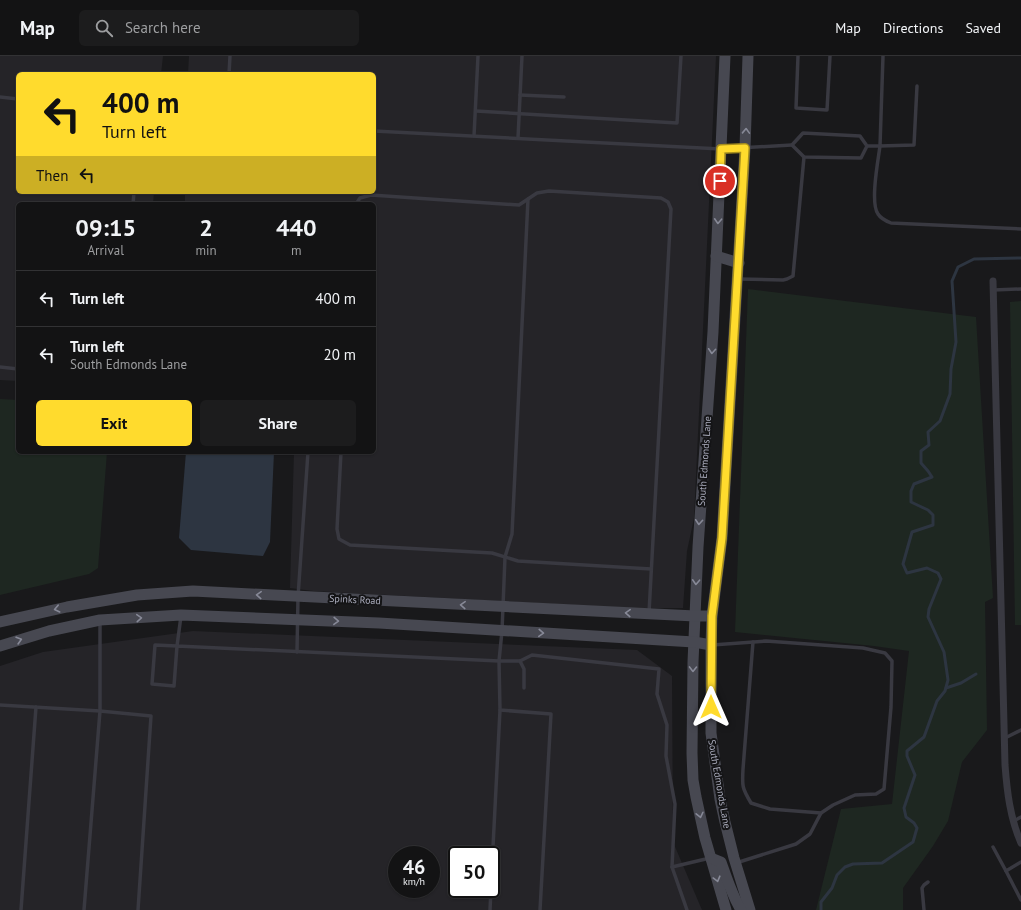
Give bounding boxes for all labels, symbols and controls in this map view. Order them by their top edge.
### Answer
search box [79,10,359,46]
text: Map [20,16,55,40]
icon: search [93,17,115,39]
text: Search here [125,18,201,37]
text: Map [835,19,861,37]
text: Directions [883,19,943,37]
text: Saved [965,19,1001,37]
text: 400 m [102,84,179,121]
icon: left [36,88,88,140]
text: Turn left [102,120,167,143]
one-way arrow [742,128,750,134]
icon: left [76,164,98,186]
pin [703,164,737,198]
text: Then [36,166,68,185]
icon: arrive [709,170,731,192]
text: 09:15 [75,212,136,243]
text: 2 [199,212,213,243]
text: 440 [276,212,317,243]
one-way arrow [714,218,722,224]
text: Arrival [88,242,124,259]
text: min [195,242,217,259]
text: m [291,242,302,259]
icon: left [36,288,58,310]
text: Turn left [70,289,124,308]
text: 400 m [315,289,356,308]
text: Turn left [70,337,124,356]
icon: left [36,344,58,366]
text: 20 m [323,345,356,364]
one-way arrow [707,348,716,354]
text: South Edmonds Lane [70,356,187,373]
button: Exit [36,400,192,446]
button: Share [200,400,356,446]
street label: South Edmonds Lane [695,416,714,506]
one-way arrow [695,519,704,525]
one-way arrow [692,579,701,585]
one-way arrow [256,590,262,599]
street label: Spinks Road [329,592,381,607]
one-way arrow [460,600,466,609]
one-way arrow [54,604,60,612]
one-way arrow [625,609,631,617]
one-way arrow [136,614,142,623]
one-way arrow [333,617,339,626]
one-way arrow [538,629,544,638]
one-way arrow [16,636,23,645]
one-way arrow [688,666,697,672]
position arrow [690,686,732,728]
street label: South Edmonds Lane [705,739,734,830]
one-way arrow [695,811,703,818]
speed limit sign: 50 [448,846,500,898]
text: 46 [403,854,425,880]
text: km/h [403,875,425,888]
one-way arrow [712,876,721,883]

